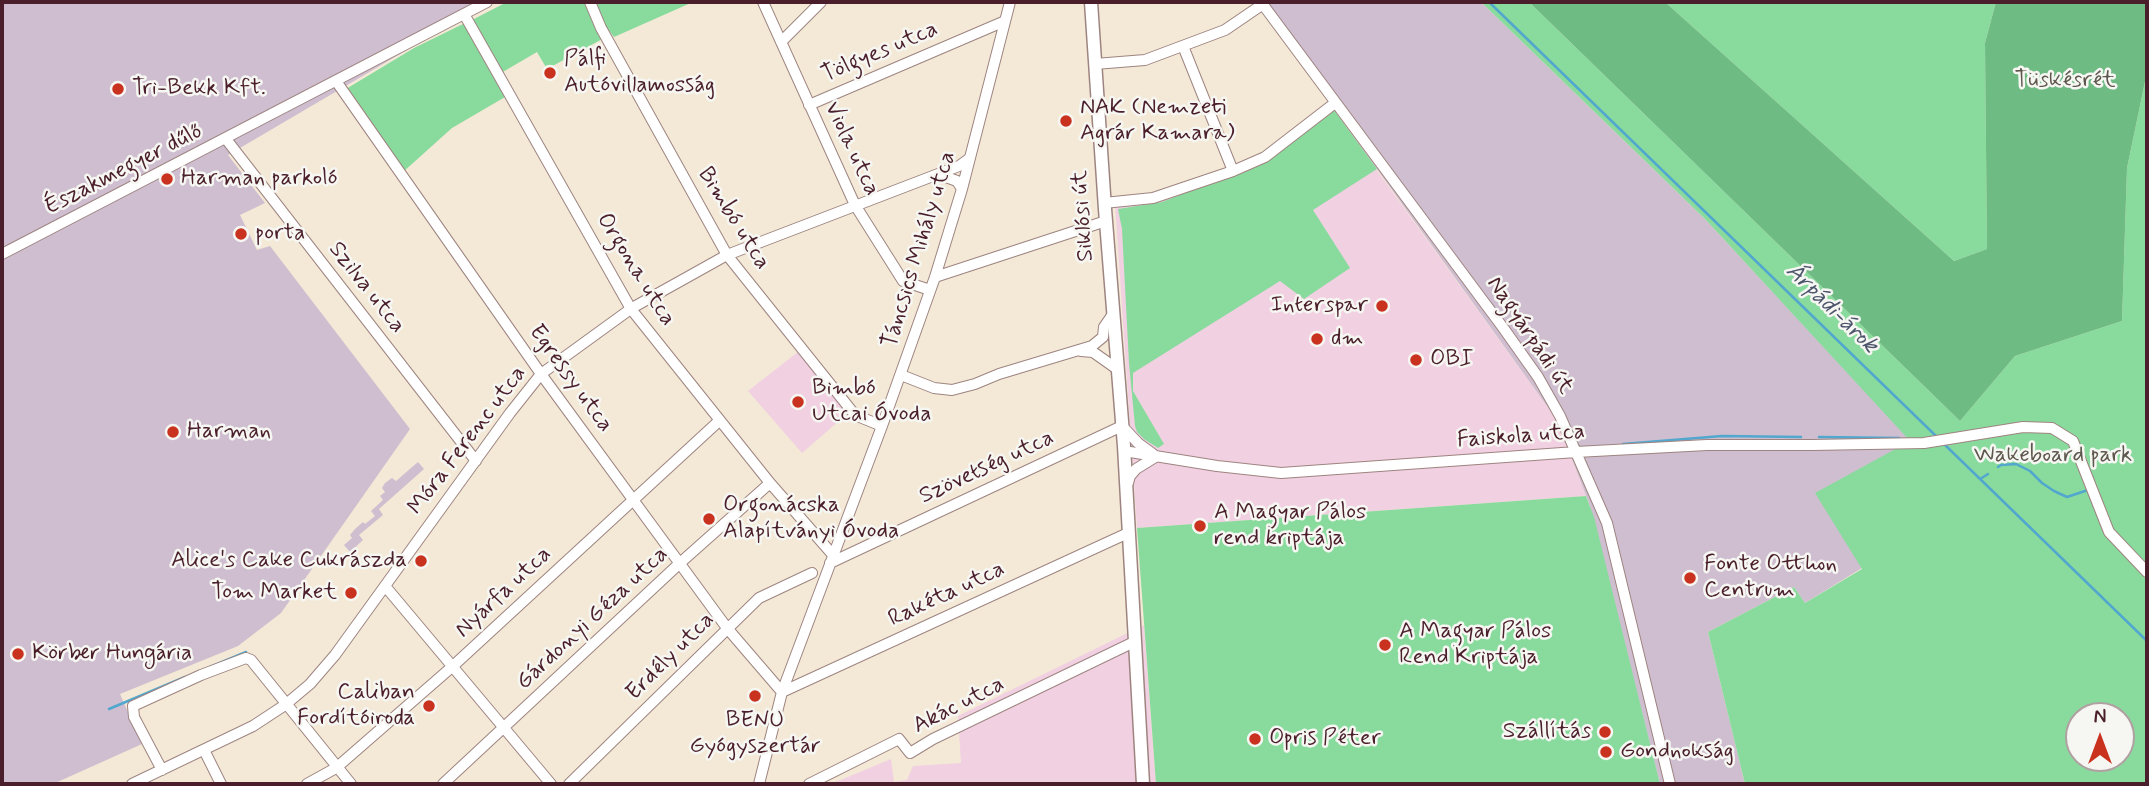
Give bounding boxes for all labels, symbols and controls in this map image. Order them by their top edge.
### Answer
street label: Tölgyes utca [818,16,942,90]
place label: Pálfi Autóvillamosság [564,46,715,100]
marker: Pálfi Autóvillamosság [542,65,558,81]
park label: Tüskésrét [2015,67,2115,95]
place label: Tri-Bekk Kft. [132,75,266,103]
marker: Tri-Bekk Kft. [110,81,126,97]
place label: NAK (Nemzeti Agrár Kamara) [1080,94,1235,148]
street label: Viola utca [817,98,885,200]
marker: NAK (Nemzeti Agrár Kamara) [1058,113,1074,129]
street label: Északmegyer dűlő [41,118,207,222]
street label: Táncsics Mihály utca [877,148,963,352]
street label: Bimbó utca [691,163,775,275]
place label: Harman parkoló [181,165,338,193]
street label: Siklósi út [1067,169,1101,263]
marker: Harman parkoló [159,171,175,187]
street label: Orgona utca [589,208,681,332]
place label: porta [255,220,305,248]
marker: porta [233,226,249,242]
street label: Szilva utca [322,237,410,339]
water label: Árpádi-árok [1779,258,1883,360]
street label: Nagyárpádi út [1480,272,1578,400]
place label: Interspar [1271,292,1368,320]
marker: Interspar [1374,298,1390,314]
street label: Egressy utca [522,320,618,438]
place label: dm [1331,325,1363,353]
marker: dm [1309,331,1325,347]
place label: OBI [1430,346,1473,374]
marker: OBI [1408,352,1424,368]
street label: Móra Ferenc utca [403,361,533,521]
place label: Bimbó Utcai Óvoda [812,375,931,429]
marker: Bimbó Utcai Óvoda [790,394,806,410]
place label: Harman [187,418,271,446]
street label: Faiskola utca [1456,419,1586,455]
marker: Harman [165,424,181,440]
street label: Szövetség utca [915,425,1059,511]
park label: Wakeboard park [1974,442,2132,470]
place label: Orgonácska Alapítványi Óvoda [723,492,899,546]
place label: A Magyar Pálos rend kriptája [1214,499,1366,553]
marker: Orgonácska Alapítványi Óvoda [701,511,717,527]
marker: A Magyar Pálos rend kriptája [1192,518,1208,534]
street label: Nyárfa utca [450,541,558,645]
street label: Gárdonyi Géza utca [511,542,675,696]
place label: Alice's Cake Cukrászda [171,547,407,575]
place label: Fonte Otthon Centrum [1704,551,1837,605]
marker: Alice's Cake Cukrászda [413,553,429,569]
street label: Rakéta utca [884,556,1010,634]
marker: Fonte Otthon Centrum [1682,570,1698,586]
place label: Tom Market [211,579,337,607]
marker: Tom Market [343,585,359,601]
street label: Erdély utca [621,607,721,707]
place label: A Magyar Pálos Rend Kriptája [1399,618,1551,672]
marker: A Magyar Pálos Rend Kriptája [1377,637,1393,653]
place label: Körber Hungária [32,640,192,668]
marker: Körber Hungária [10,646,26,662]
street label: Akác utca [909,671,1009,741]
place label: Caliban Fordítóiroda [297,679,415,733]
marker: BENU Gyógyszertár [747,688,763,704]
marker: Caliban Fordítóiroda [421,698,437,714]
north arrow [2065,702,2135,772]
text: N [2094,705,2106,730]
place label: BENU Gyógyszertár [689,707,821,761]
place label: Szállítás [1503,718,1591,746]
marker: Szállítás [1597,724,1613,740]
place label: Opris Péter [1269,725,1381,753]
marker: Opris Péter [1247,731,1263,747]
place label: Gondnokság [1620,738,1734,766]
marker: Gondnokság [1598,744,1614,760]

